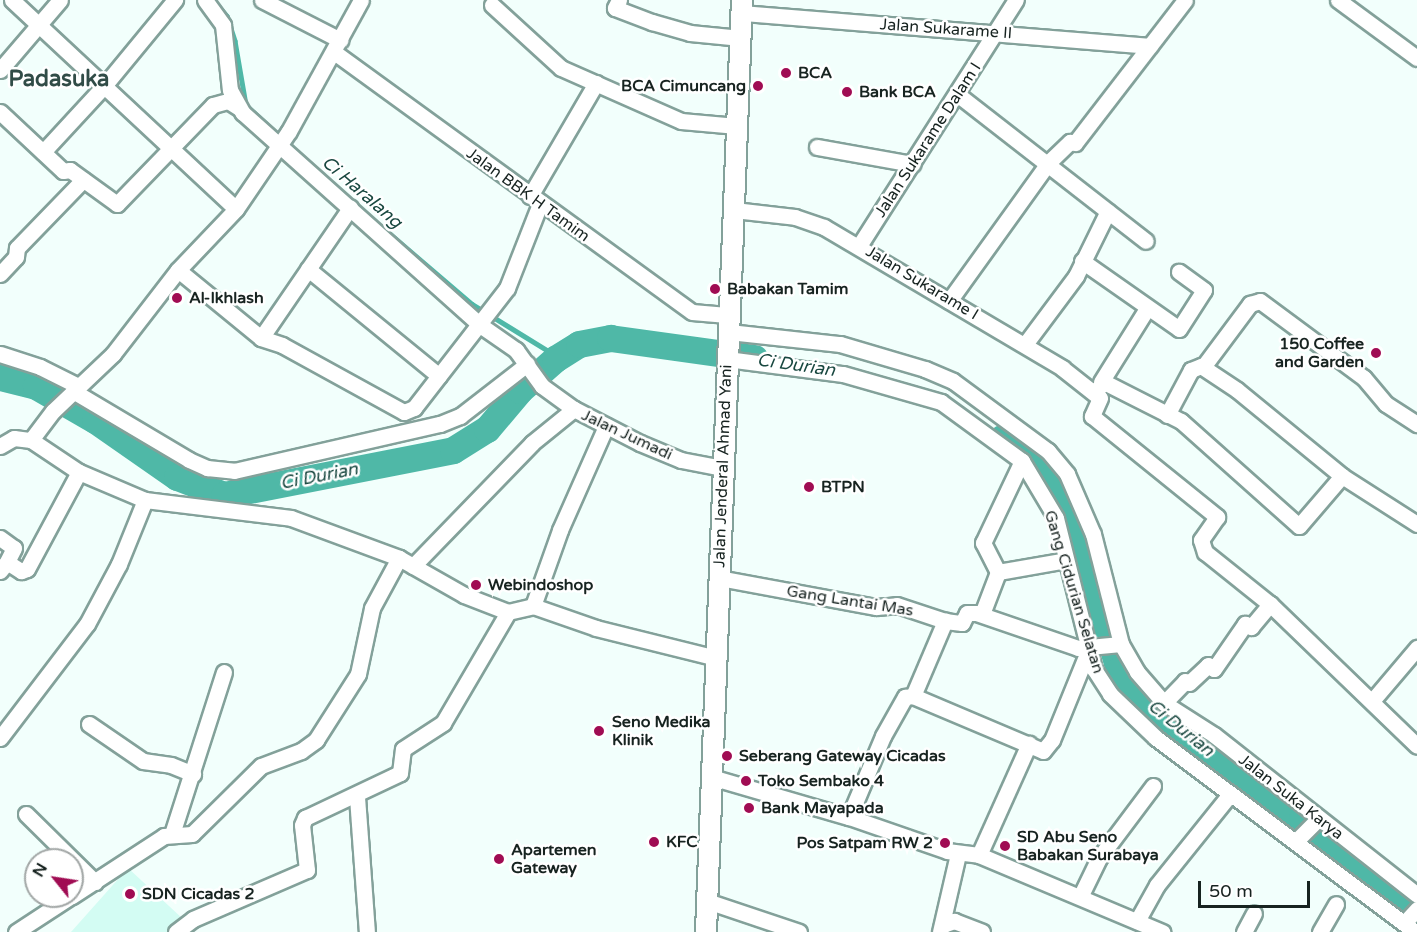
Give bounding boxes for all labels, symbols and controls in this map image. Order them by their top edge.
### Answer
street label: Jalan Sukarame II [879,15,1013,43]
street label: Jalan Sukarame Dalam I [871,59,985,221]
place label: BCA [798,63,832,83]
marker: BCA [779,66,793,80]
district label: Padasuka [9,67,109,93]
place label: BCA Cimuncang [621,76,746,96]
marker: BCA Cimuncang [751,79,765,93]
place label: Bank BCA [859,82,936,102]
marker: Bank BCA [840,85,854,99]
street label: Jalan BBK H Tamim [463,144,593,246]
water label: Ci Haralang [317,151,407,233]
street label: Jalan Sukarame I [862,242,982,324]
place label: Babakan Tamim [727,279,848,299]
marker: Babakan Tamim [708,282,722,296]
place label: Al-Ikhlash [189,288,264,308]
marker: Al-Ikhlash [170,291,184,305]
place label: 150 Coffee and Garden [1275,334,1364,372]
marker: 150 Coffee and Garden [1369,346,1383,360]
water label: Ci Durian [756,349,836,381]
street label: Jalan Jenderal Ahmad Yani [710,364,736,568]
street label: Jalan Jumadi [578,406,676,464]
water label: Ci Durian [278,458,360,494]
place label: BTPN [821,477,865,497]
marker: BTPN [802,480,816,494]
street label: Gang Cidurian Selatan [1040,508,1108,676]
place label: Webindoshop [488,575,593,595]
marker: Webindoshop [469,578,483,592]
street label: Gang Lantai Mas [785,581,915,621]
water label: Ci Durian [1144,695,1218,761]
place label: Seno Medika Klinik [612,712,710,750]
marker: Seno Medika Klinik [590,722,608,740]
place label: Seberang Gateway Cicadas [739,746,946,766]
marker: Seberang Gateway Cicadas [720,749,734,763]
street label: Jalan Suka Karya [1235,750,1347,844]
place label: Toko Sembako 4 [758,771,884,791]
marker: Toko Sembako 4 [739,774,753,788]
place label: Bank Mayapada [761,798,884,818]
marker: Bank Mayapada [742,801,756,815]
place label: SD Abu Seno Babakan Surabaya [1017,827,1159,865]
place label: KFC [666,832,697,852]
place label: Pos Satpam RW 2 [796,833,933,853]
marker: KFC [647,835,661,849]
marker: Pos Satpam RW 2 [938,836,952,850]
marker: SD Abu Seno Babakan Surabaya [998,839,1012,853]
place label: Apartemen Gateway [511,840,597,878]
north arrow [24,848,84,908]
marker: Apartemen Gateway [492,852,506,866]
text: N [28,859,52,881]
scale bar [1201,869,1314,907]
text: 50 m [1209,880,1253,902]
place label: SDN Cicadas 2 [142,884,254,904]
marker: SDN Cicadas 2 [123,887,137,901]

